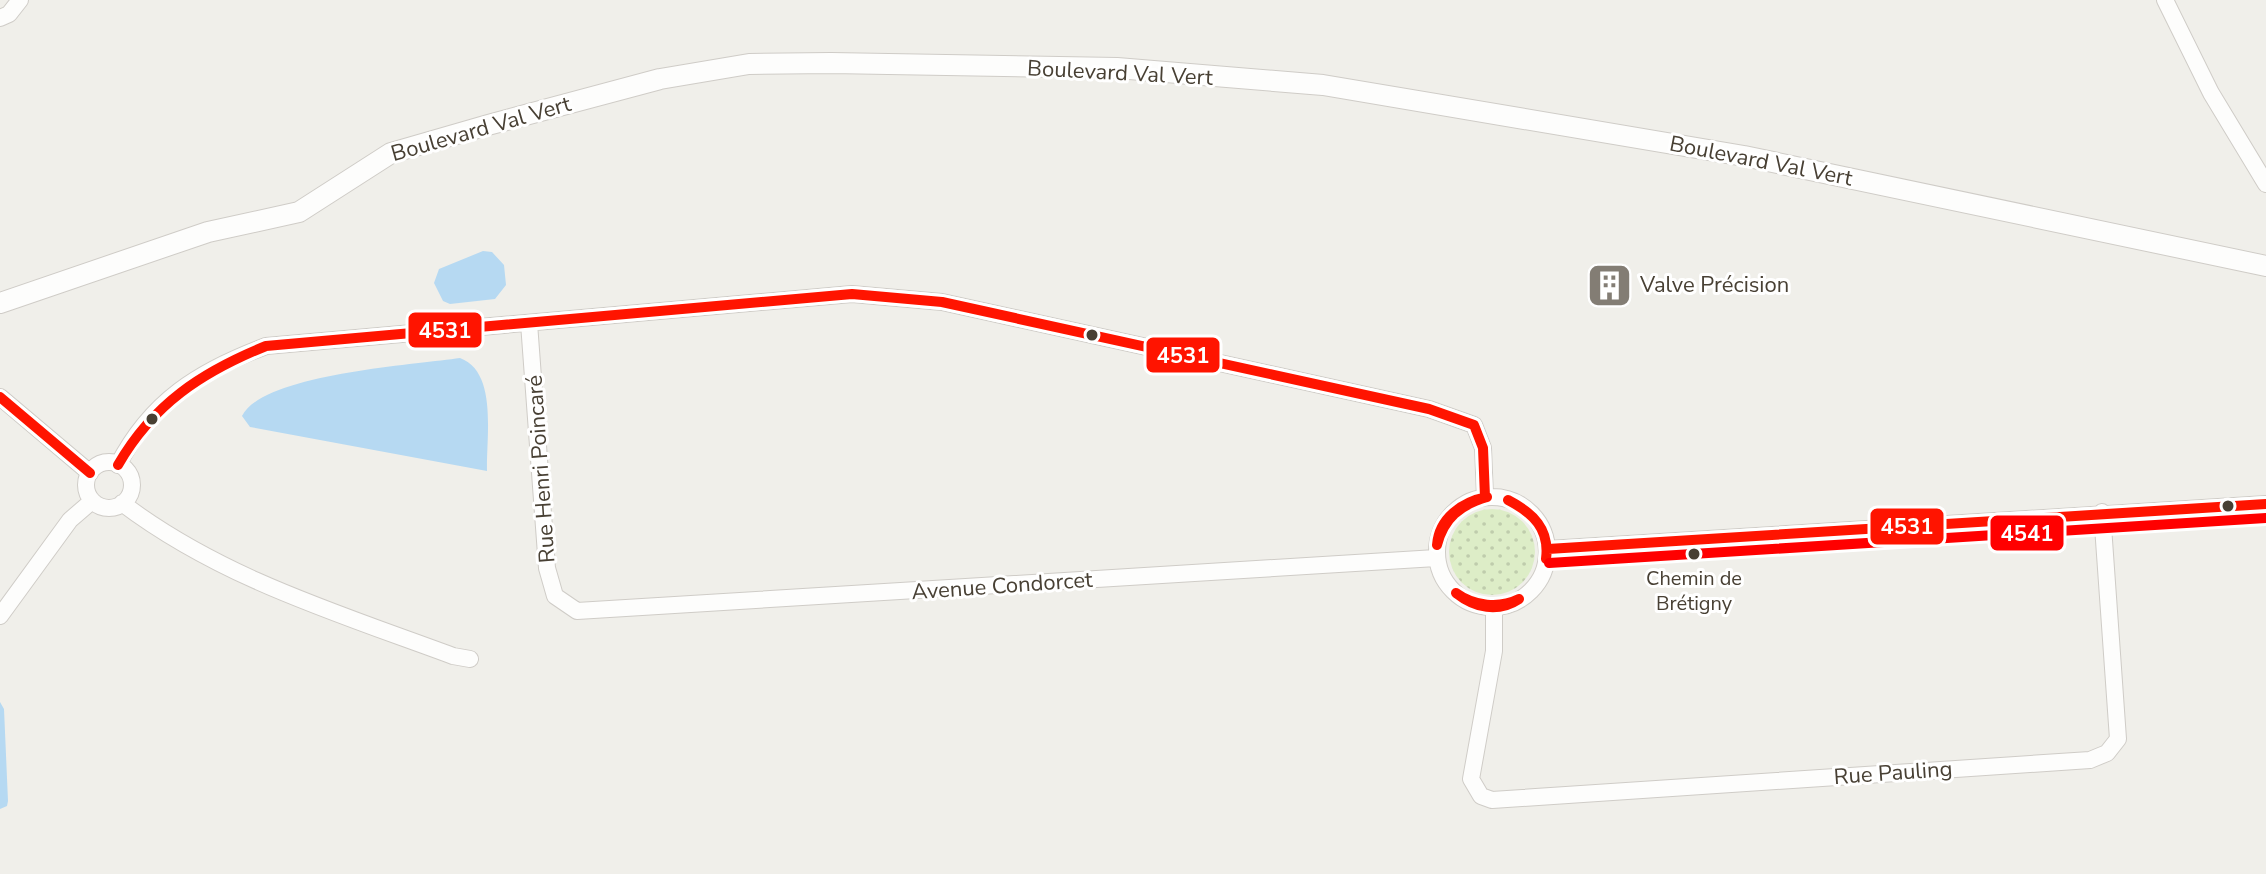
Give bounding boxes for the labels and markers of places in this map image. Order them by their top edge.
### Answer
building icon: Valve Précision [1585,261,1633,309]
place label: Valve Précision [1639,270,1789,300]
unlabelled marker [1084,327,1100,343]
unlabelled marker [144,411,160,427]
unlabelled marker [2220,498,2236,514]
marker: Chemin de Brétigny [1686,546,1702,562]
place label: Chemin de Brétigny [1646,565,1742,617]

